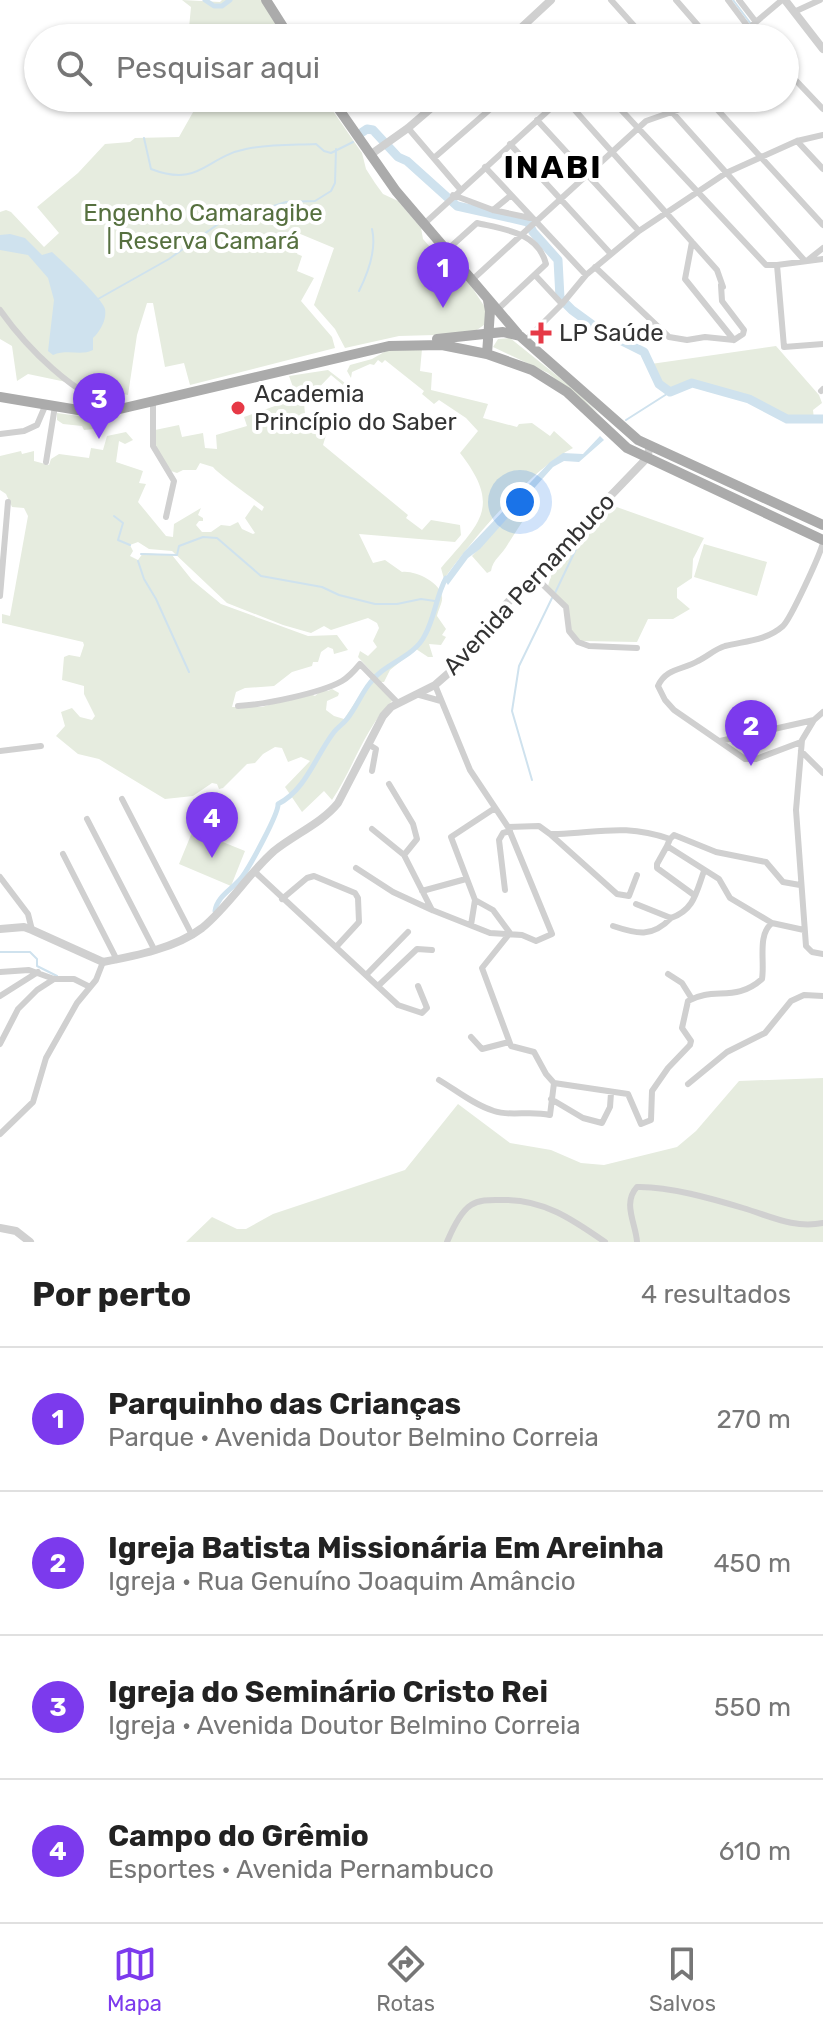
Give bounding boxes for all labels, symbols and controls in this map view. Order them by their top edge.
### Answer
search box [24,24,799,112]
icon: search [52,46,96,90]
text: Pesquisar aqui [116,50,320,86]
district label: INABI [503,148,603,186]
park label: Engenho Camaragibe | Reserva Camará [83,199,323,255]
pin: 1 [417,242,469,308]
place label: LP Saúde [559,319,664,347]
marker: LP Saúde [530,322,552,344]
pin: 3 [73,373,125,439]
place label: Academia Princípio do Saber [254,380,457,436]
marker: Academia Princípio do Saber [229,399,247,417]
your location [500,482,540,522]
street label: Avenida Pernambuco [438,487,620,681]
pin: 2 [725,700,777,766]
pin: 4 [186,792,238,858]
text: Por perto [32,1274,191,1315]
text: 4 resultados [641,1279,791,1310]
text: Parquinho das Crianças [108,1386,461,1422]
text: 1 [52,1404,64,1435]
text: 270 m [716,1404,791,1435]
text: Parque · Avenida Doutor Belmino Correia [108,1422,599,1453]
text: Igreja Batista Missionária Em Areinha [108,1530,664,1566]
text: 2 [50,1548,66,1579]
text: 450 m [713,1548,791,1579]
text: Igreja · Rua Genuíno Joaquim Amâncio [108,1566,576,1597]
text: Igreja do Seminário Cristo Rei [108,1674,548,1710]
text: 3 [49,1692,67,1723]
text: 550 m [714,1692,791,1723]
text: Igreja · Avenida Doutor Belmino Correia [108,1710,581,1741]
text: Campo do Grêmio [108,1818,369,1854]
text: 4 [49,1836,67,1867]
text: 610 m [719,1836,791,1867]
text: Esportes · Avenida Pernambuco [108,1854,494,1885]
tab: Mapa [107,1942,162,2017]
tab: Rotas [376,1942,435,2017]
tab: Salvos [649,1942,716,2017]

